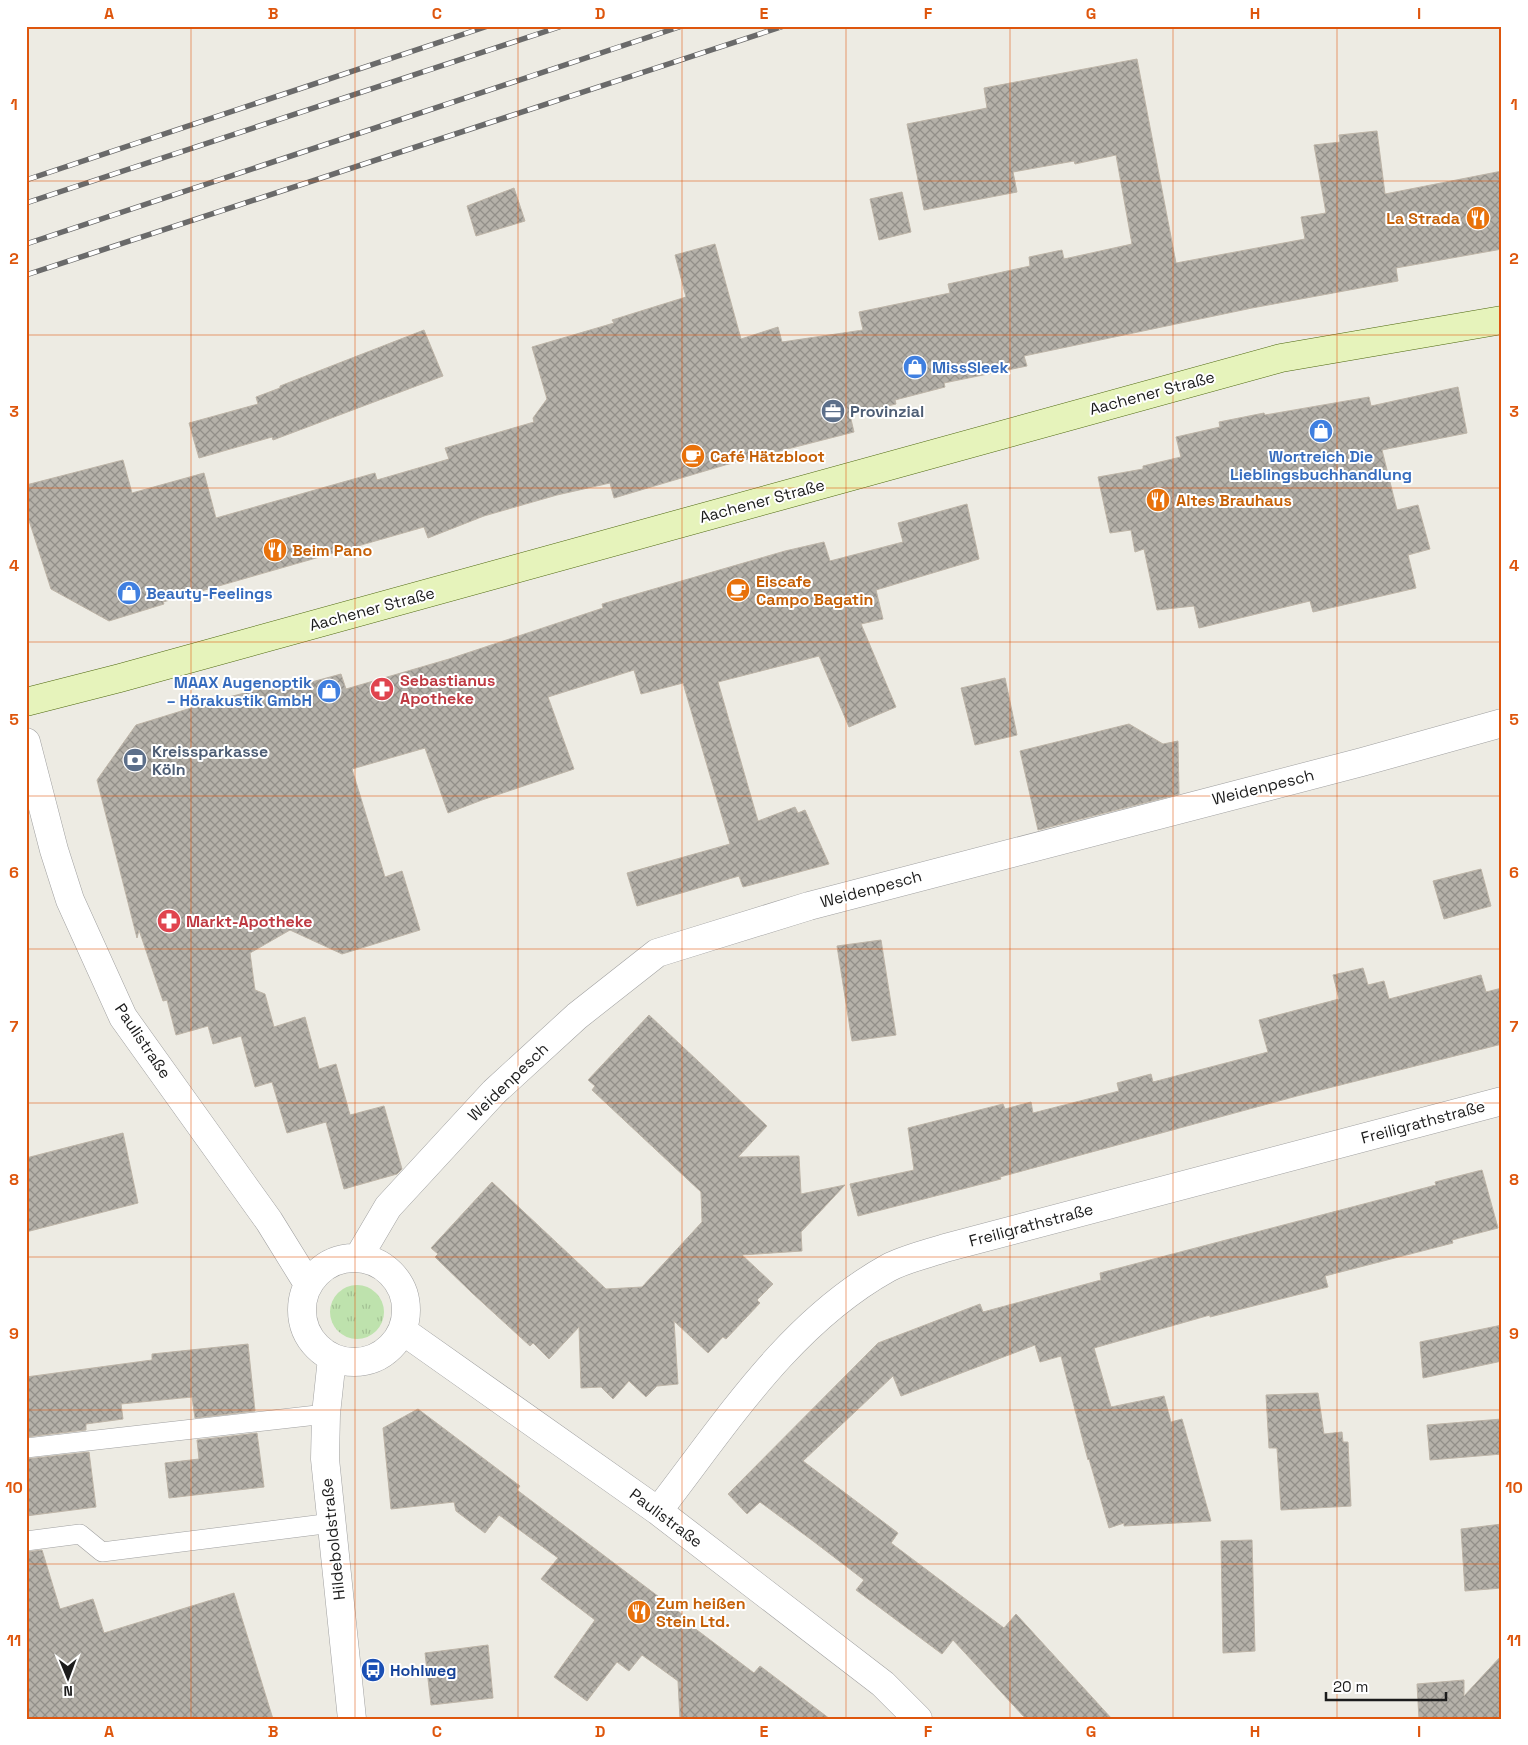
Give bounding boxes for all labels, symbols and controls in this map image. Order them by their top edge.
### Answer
text: A [104,3,114,24]
text: B [268,3,278,24]
text: C [432,3,442,24]
text: D [595,3,605,24]
text: E [760,3,769,24]
text: F [924,3,933,24]
text: G [1086,3,1096,24]
text: H [1250,3,1260,24]
text: I [1417,3,1421,24]
text: 1 [10,94,18,115]
text: 1 [1510,94,1518,115]
restaurant icon: La Strada [1465,205,1491,231]
place label: La Strada [1386,208,1460,229]
text: 2 [9,248,19,269]
text: 2 [1509,248,1519,269]
shop icon: MissSleek [902,354,928,380]
place label: MissSleek [932,357,1009,378]
street label: Aachener Straße [1087,366,1217,420]
office icon: Provinzial [820,398,846,424]
text: 3 [9,401,19,422]
place label: Provinzial [850,401,924,422]
text: 3 [1509,401,1519,422]
shop icon: Wortreich Die Lieblingsbuchhandlung [1308,418,1334,444]
cafe icon: Café Hätzbloot [680,443,706,469]
place label: Café Hätzbloot [710,446,825,467]
place label: Wortreich Die Lieblingsbuchhandlung [1230,446,1412,485]
street label: Aachener Straße [697,474,827,528]
restaurant icon: Altes Brauhaus [1145,487,1171,513]
place label: Altes Brauhaus [1176,490,1292,511]
restaurant icon: Beim Pano [262,537,288,563]
place label: Beim Pano [292,540,372,561]
text: 4 [9,555,19,576]
text: 4 [1509,555,1519,576]
place label: Eiscafe Campo Bagatin [756,571,873,610]
cafe icon: Eiscafe Campo Bagatin [725,577,751,603]
shop icon: Beauty-Feelings [116,580,142,606]
street label: Aachener Straße [307,582,437,636]
place label: Beauty-Feelings [146,583,273,604]
place label: Sebastianus Apotheke [400,670,495,709]
place label: MAAX Augenoptik – Hörakustik GmbH [167,672,312,711]
pharmacy icon: Sebastianus Apotheke [369,676,395,702]
shop icon: MAAX Augenoptik – Hörakustik GmbH [316,678,342,704]
text: 5 [9,709,19,730]
text: 5 [1509,709,1519,730]
place label: Kreissparkasse Köln [152,741,268,780]
bank icon: Kreissparkasse Köln [122,747,148,773]
street label: Weidenpesch [1210,764,1316,810]
text: 6 [9,862,19,883]
text: 6 [1509,862,1519,883]
street label: Weidenpesch [818,865,924,913]
pharmacy icon: Markt-Apotheke [156,908,182,934]
place label: Markt-Apotheke [186,911,313,932]
street label: Paulistraße [110,999,176,1083]
text: 7 [10,1016,19,1037]
text: 7 [1510,1016,1519,1037]
street label: Weidenpesch [463,1038,553,1126]
street label: Freiligrathstraße [1359,1095,1487,1149]
text: 8 [9,1169,19,1190]
text: 8 [1509,1169,1519,1190]
street label: Freiligrathstraße [967,1198,1095,1252]
text: 9 [9,1323,19,1344]
text: 9 [1509,1323,1519,1344]
text: 10 [5,1477,23,1498]
street label: Hildeboldstraße [316,1477,350,1601]
text: 10 [1505,1477,1523,1498]
street label: Paulistraße [625,1484,707,1552]
place label: Zum heißen Stein Ltd. [656,1593,746,1632]
restaurant icon: Zum heißen Stein Ltd. [626,1599,652,1625]
text: 11 [7,1630,21,1651]
text: 11 [1507,1630,1521,1651]
north arrow [42,1652,92,1702]
bus stop icon: Hohlweg [360,1657,386,1683]
place label: Hohlweg [390,1660,456,1681]
scale bar [1326,1670,1446,1702]
text: 20 m [1333,1677,1368,1696]
text: N [63,1682,73,1700]
text: A [104,1721,114,1742]
text: B [268,1721,278,1742]
text: C [432,1721,442,1742]
text: D [595,1721,605,1742]
text: E [760,1721,769,1742]
text: F [924,1721,933,1742]
text: G [1086,1721,1096,1742]
text: H [1250,1721,1260,1742]
text: I [1417,1721,1421,1742]

